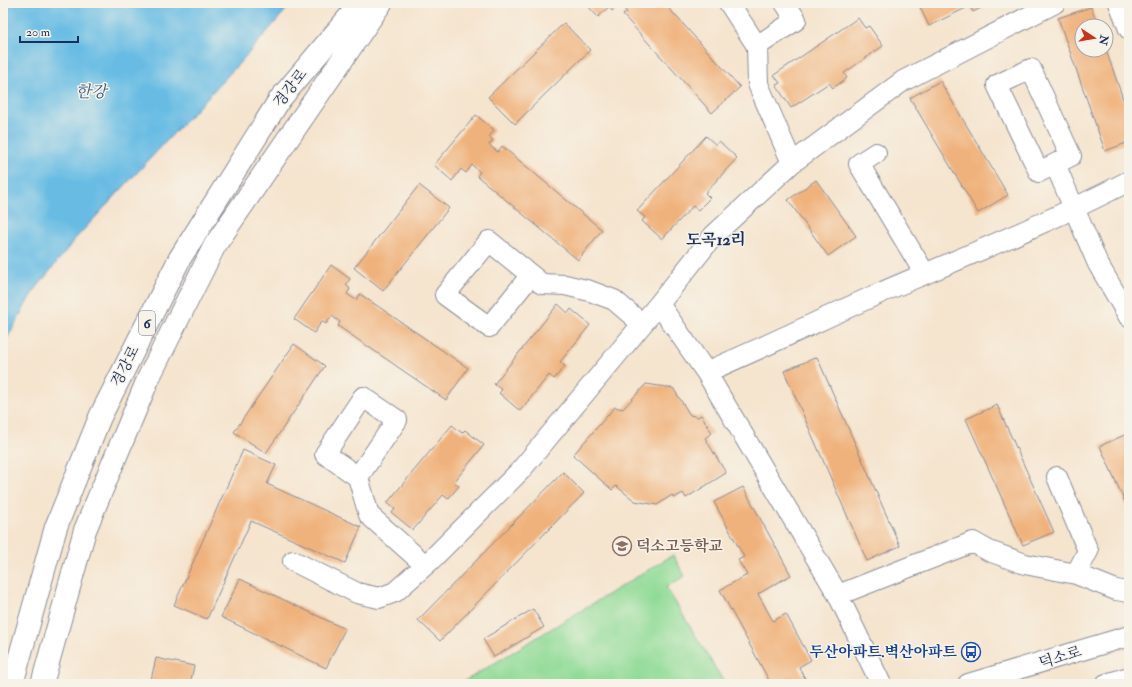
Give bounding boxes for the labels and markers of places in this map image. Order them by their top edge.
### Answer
school or university icon: 덕소고등학교 [611,535,633,557]
place label: 덕소고등학교 [636,537,723,556]
bus stop icon: 두산아파트.벽산아파트 [960,641,982,663]
place label: 두산아파트.벽산아파트 [809,643,957,662]

